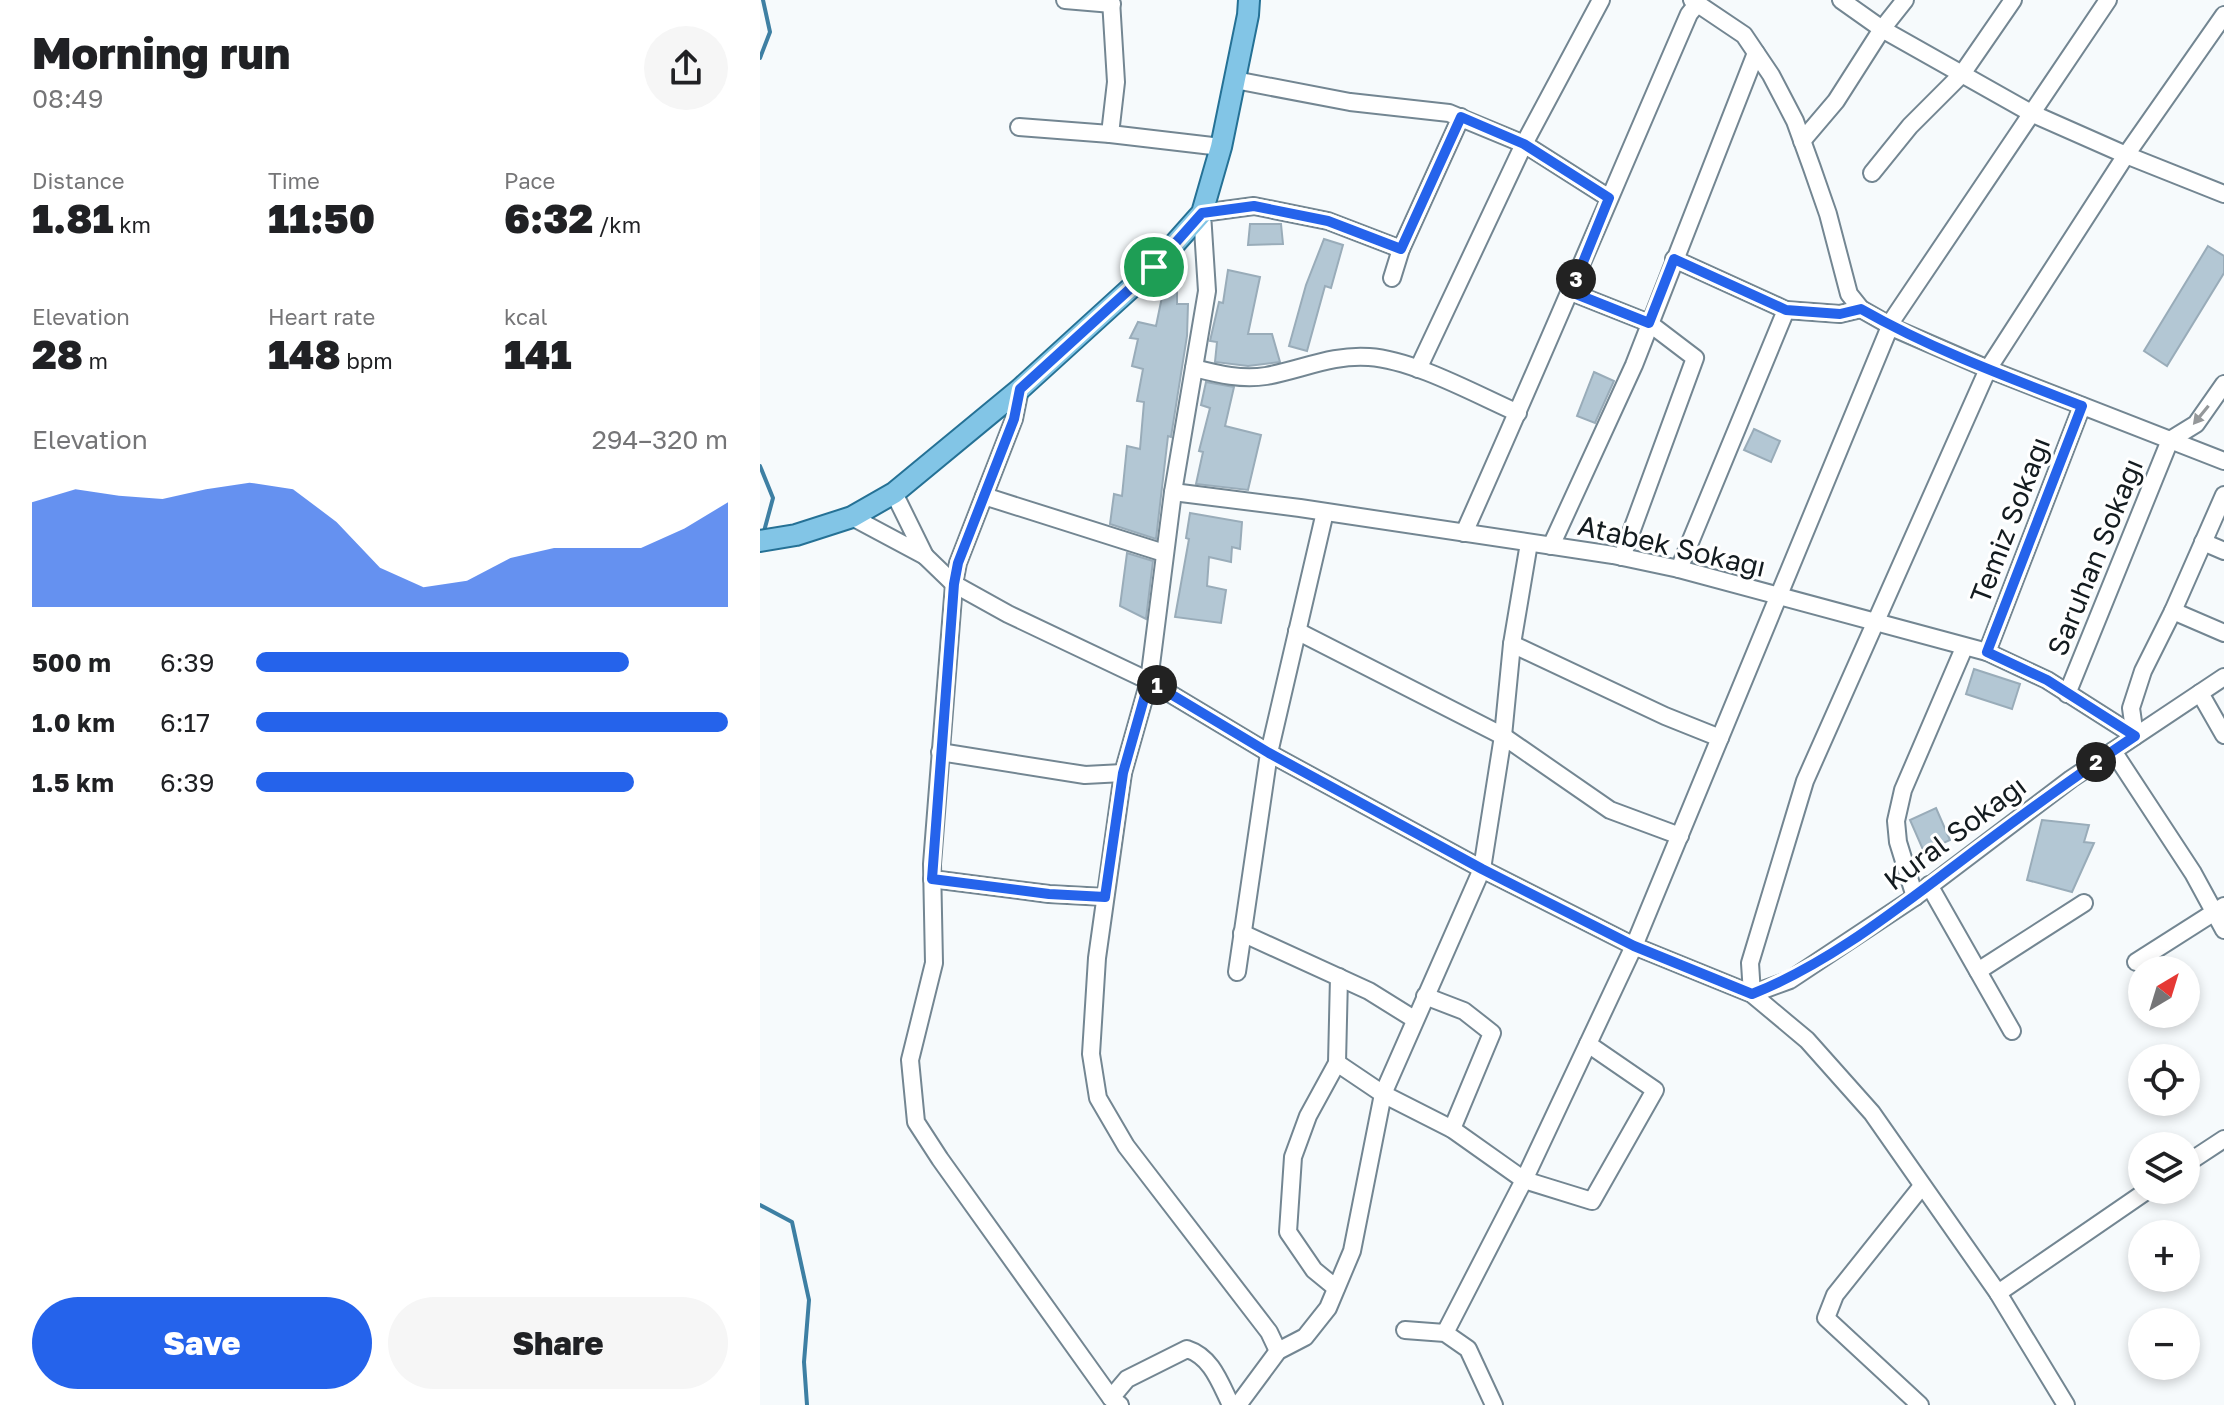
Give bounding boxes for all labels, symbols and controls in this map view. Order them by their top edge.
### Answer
text: Morning run [32,26,290,79]
button: share [644,26,728,110]
text: 08:49 [32,83,103,114]
text: Distance [32,167,124,194]
text: Time [268,167,320,194]
text: Pace [504,167,555,194]
text: 1.81 [32,194,114,242]
text: 11:50 [268,194,375,242]
text: 6:32 [504,194,593,242]
text: km [114,211,151,238]
text: /km [593,211,641,238]
pin [1120,233,1188,301]
icon: arrive [1132,245,1176,289]
pin: 3 [1556,259,1596,299]
text: 3 [1569,265,1583,292]
text: Elevation [32,303,130,330]
text: Heart rate [268,303,375,330]
text: kcal [504,303,547,330]
text: 28 [32,330,83,378]
text: 148 [268,330,341,378]
text: 141 [504,330,572,378]
text: m [83,347,108,374]
text: bpm [341,347,393,374]
one-way arrow [2192,405,2209,426]
text: Elevation [32,424,148,455]
text: 294–320 m [592,424,728,455]
street label: Temiz Sokağı [1963,432,2056,608]
street label: Saruhan Sokağı [2040,453,2149,660]
street label: Atabek Sokağı [1575,508,1769,583]
text: 500 m [32,647,111,678]
text: 6:39 [160,647,214,678]
pin: 1 [1137,665,1177,705]
text: 1 [1151,671,1163,698]
text: 1.0 km [32,707,115,738]
text: 6:17 [160,707,210,738]
pin: 2 [2076,742,2116,782]
text: 2 [2089,748,2103,775]
text: 1.5 km [32,767,114,798]
text: 6:39 [160,767,214,798]
street label: Kural Sokağı [1877,769,2032,897]
north arrow [2128,956,2200,1028]
map controls [2128,956,2200,1380]
button: locate [2128,1044,2200,1116]
button: layers [2128,1132,2200,1204]
button: + [2128,1220,2200,1292]
button: Save [32,1297,372,1389]
button: Share [388,1297,728,1389]
button: − [2128,1308,2200,1380]

